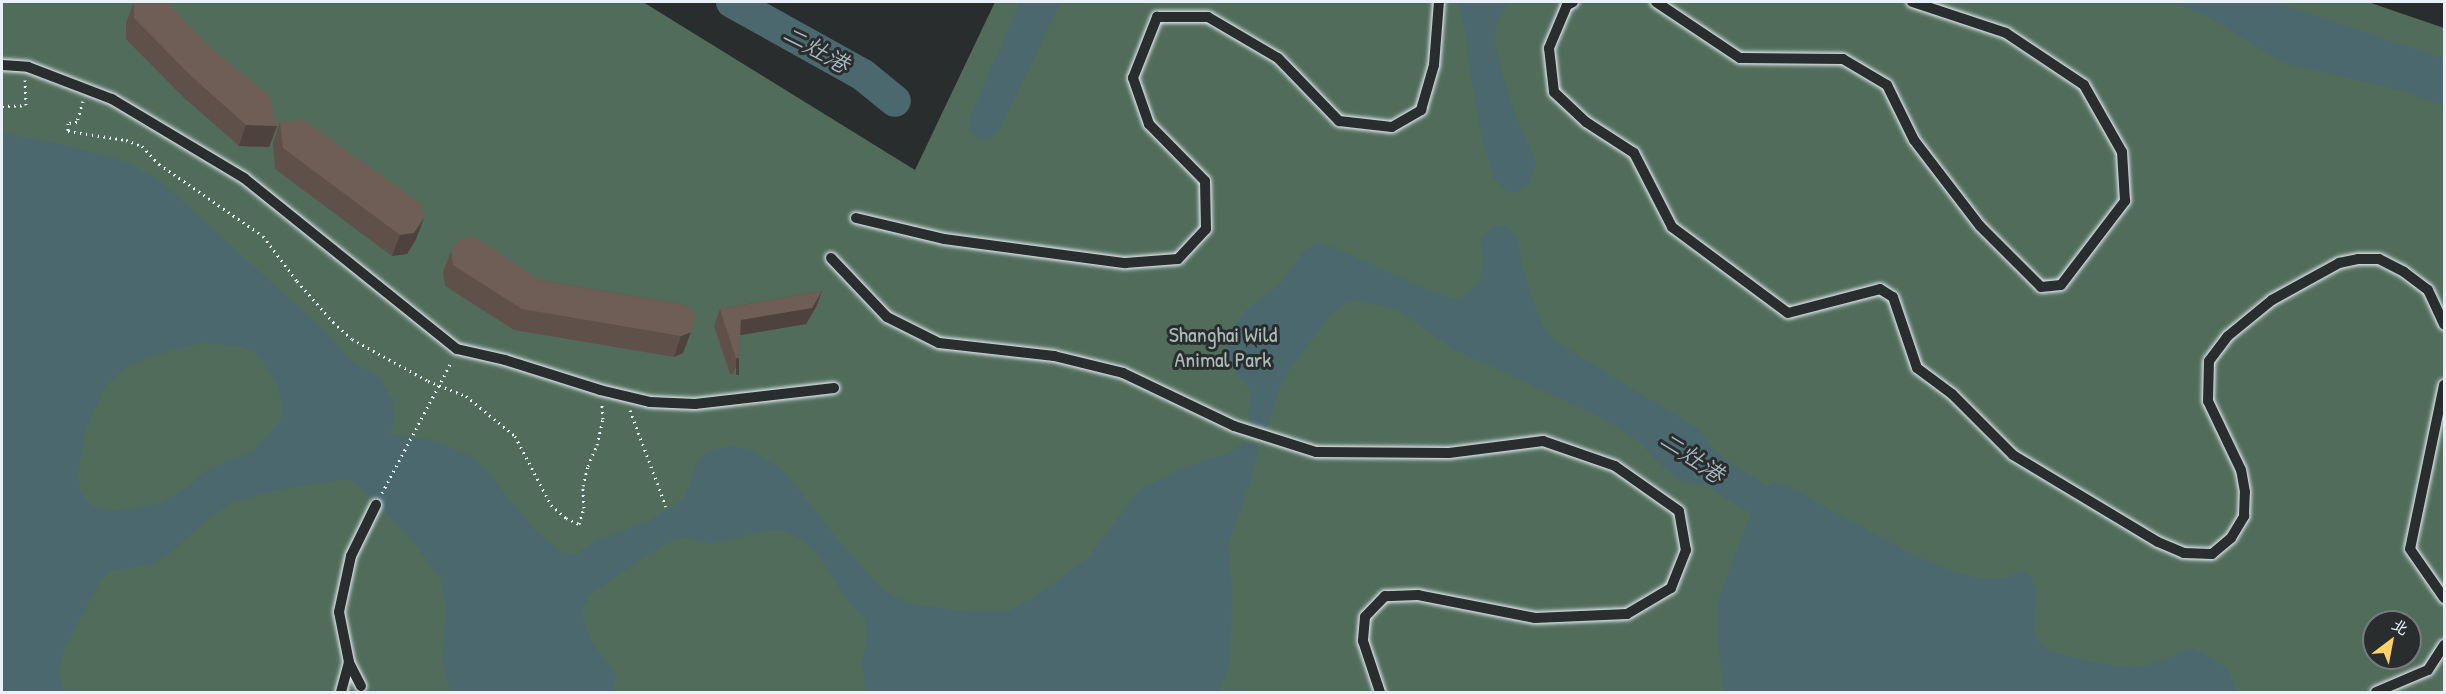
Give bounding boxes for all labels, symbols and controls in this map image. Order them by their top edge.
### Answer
water label: 二灶港 [778,19,854,79]
park label: Shanghai Wild Animal Park [1169,321,1277,372]
water label: 二灶港 [1654,425,1730,489]
north arrow [2362,610,2422,670]
text: 北 [2388,613,2413,640]

